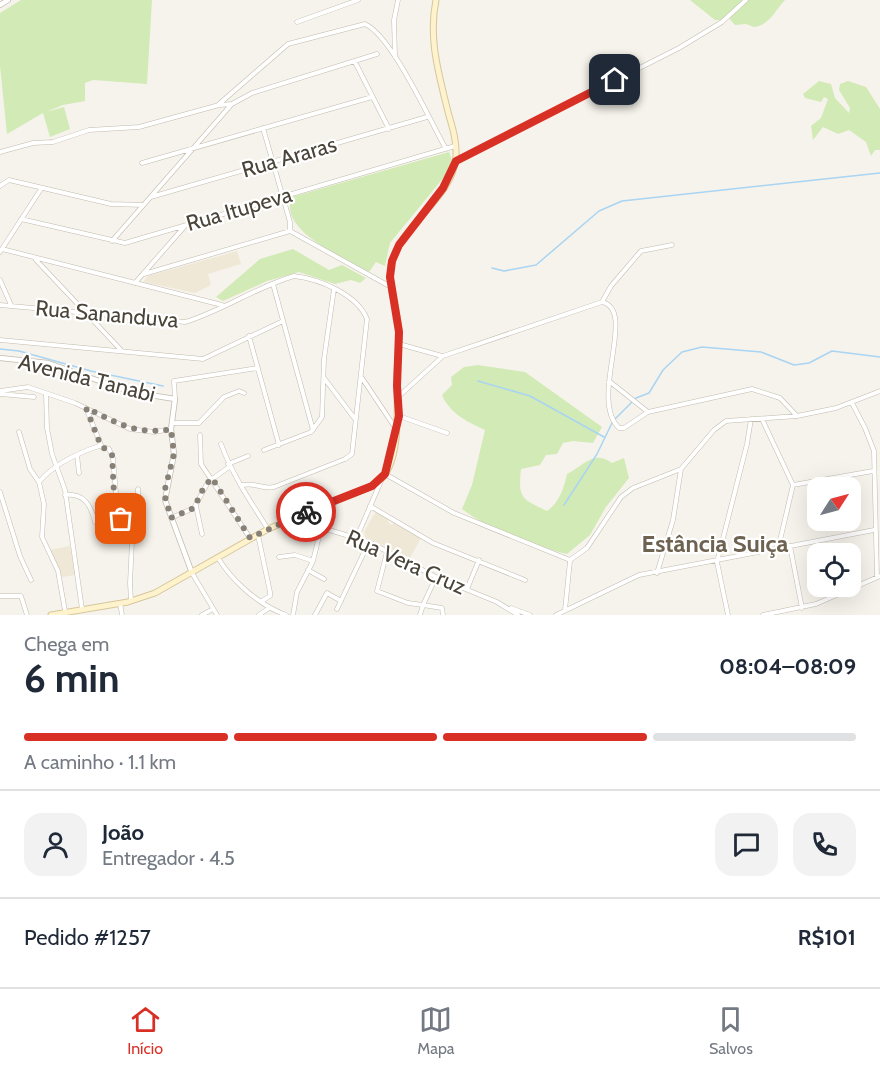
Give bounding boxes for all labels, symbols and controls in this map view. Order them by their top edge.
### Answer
pin [589,54,640,105]
icon: home [598,63,631,96]
street label: Rua Araras [238,131,340,183]
street label: Rua Itupeva [183,181,296,237]
street label: Rua Sananduva [34,294,180,334]
street label: Avenida Tanabi [16,348,158,408]
north arrow [807,477,861,531]
map controls [807,477,861,597]
courier [276,482,336,542]
pin [95,493,146,544]
icon: bike [290,496,323,529]
icon: bag [104,502,137,535]
street label: Rua Vera Cruz [342,524,470,600]
district label: Estância Suiça [642,529,789,558]
button: locate [807,543,861,597]
text: Chega em [24,632,109,656]
text: 08:04–08:09 [719,653,856,680]
text: 6 min [24,654,119,702]
text: A caminho · 1.1 km [24,750,176,774]
button: person [24,813,87,876]
button: chat [715,813,778,876]
button: phone [793,813,856,876]
text: João [102,819,144,846]
text: Entregador · 4.5 [102,846,235,870]
text: Pedido #1257 [24,924,151,951]
text: R$101 [798,924,856,951]
tab: Início [127,1003,163,1058]
tab: Mapa [417,1003,455,1058]
tab: Salvos [709,1003,753,1058]

